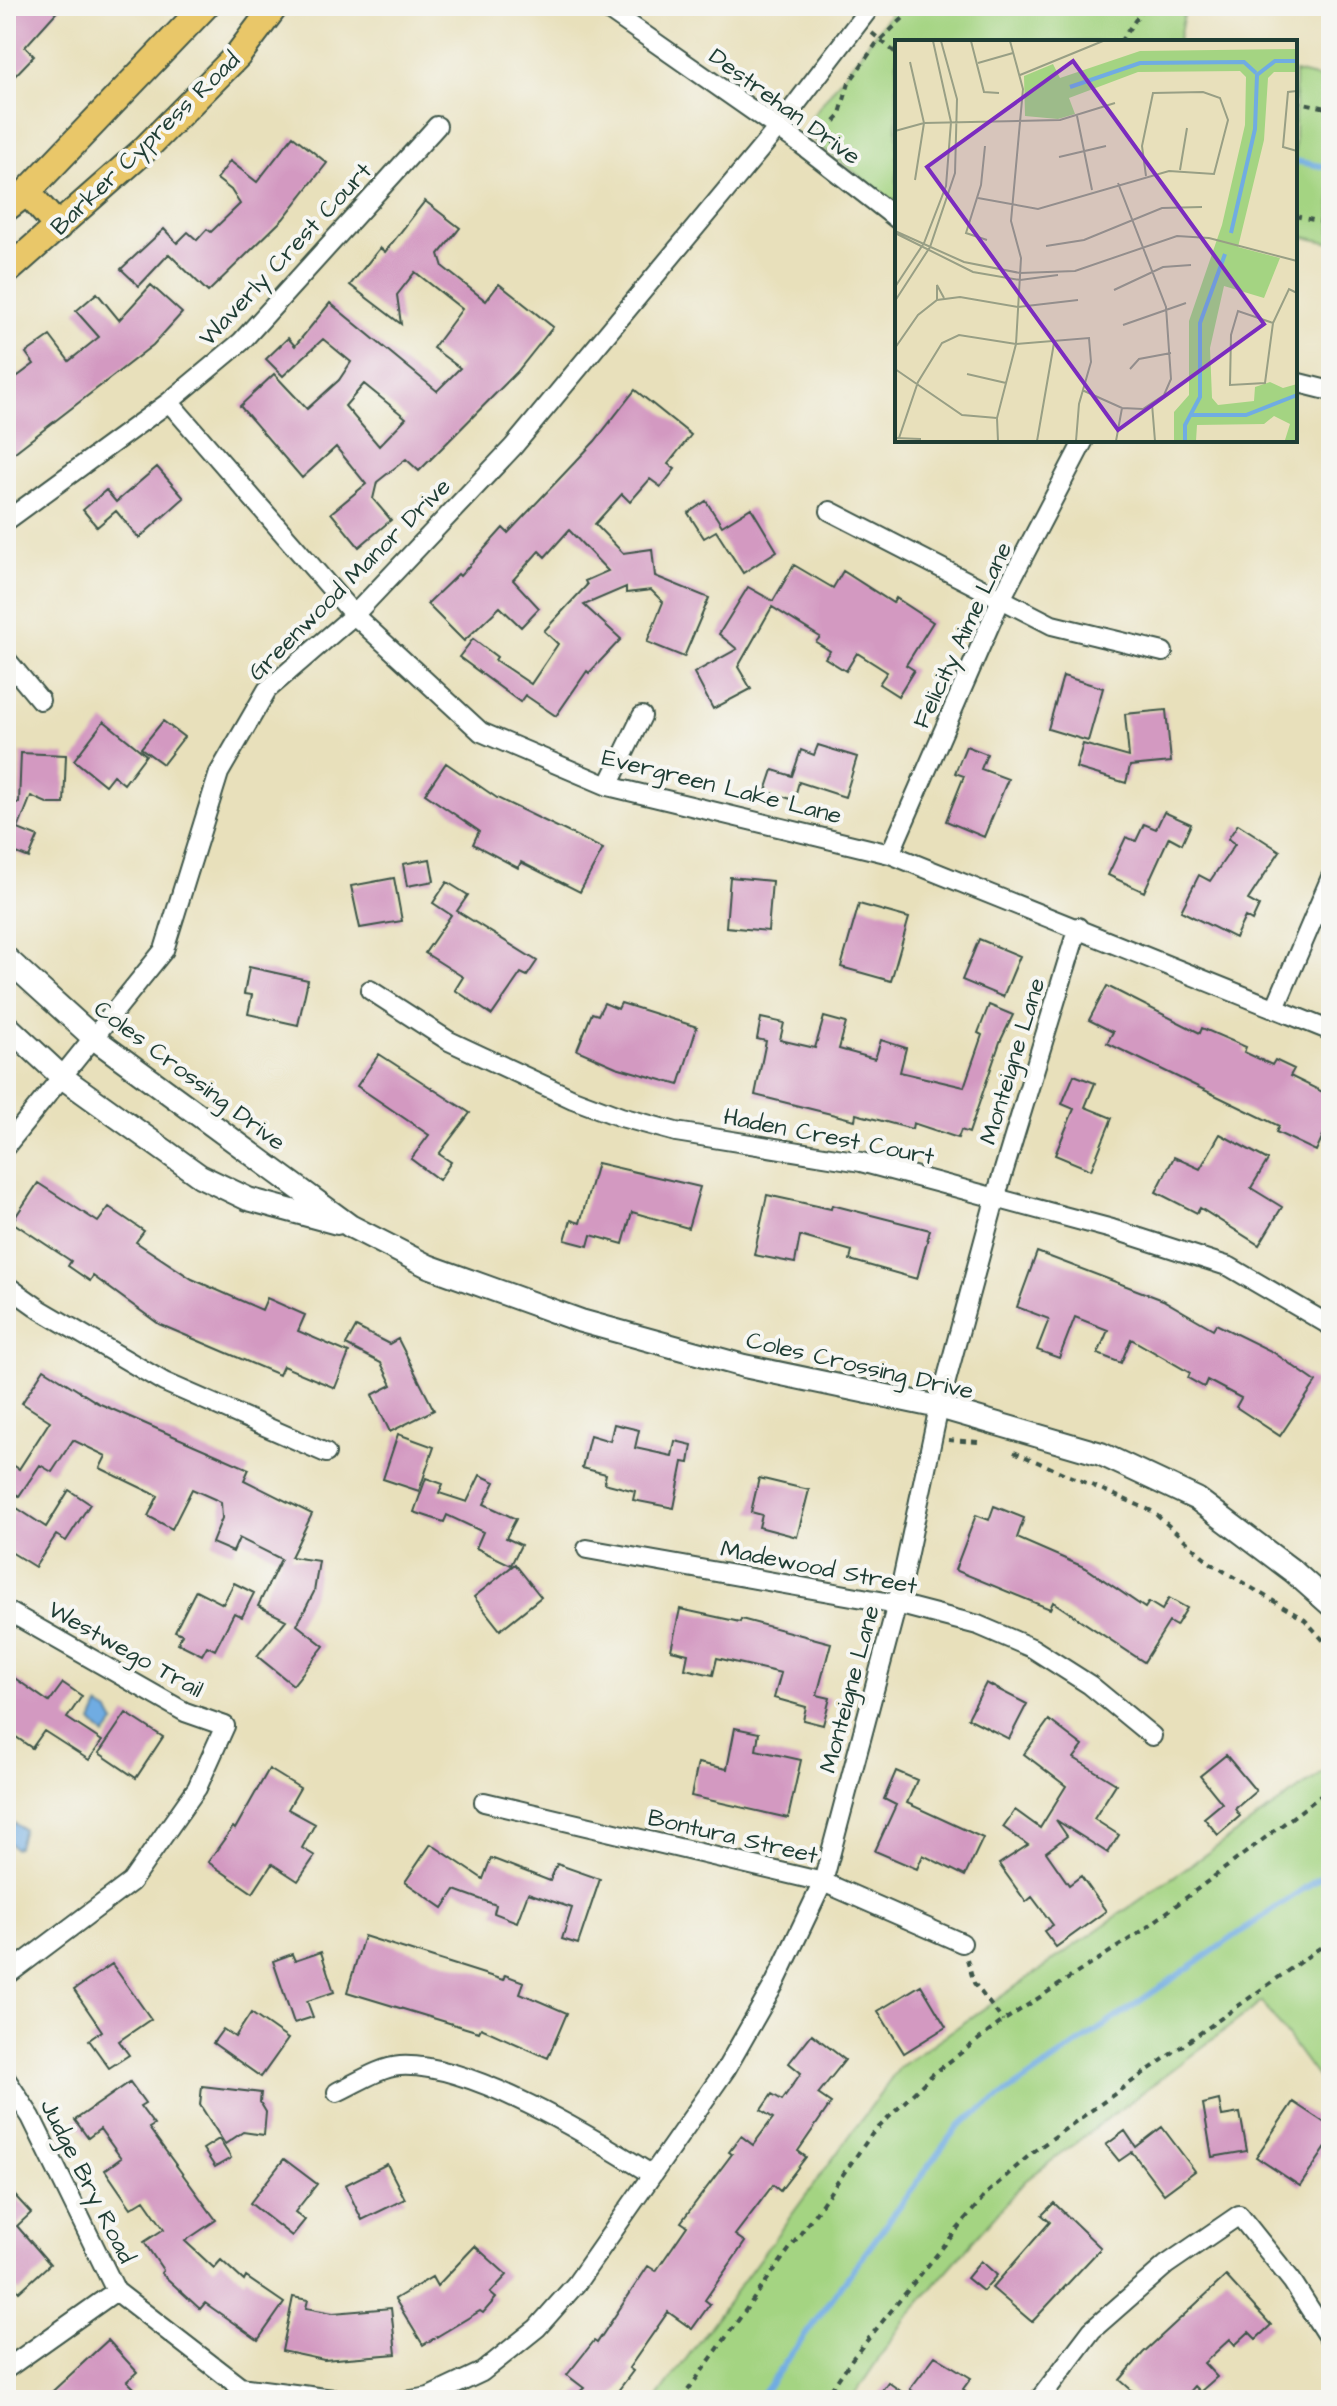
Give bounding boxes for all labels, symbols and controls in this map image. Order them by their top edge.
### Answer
street label: Destrehan Drive [702,40,867,173]
inset map [895,40,1297,442]
street label: Barker Cypress Road [43,44,249,244]
street label: Waverly Crest Court [191,155,381,355]
street label: Greenwood Manor Drive [241,471,459,689]
street label: Felicity Aime Lane [905,537,1022,735]
street label: Evergreen Lake Lane [598,741,845,834]
street label: Monteigne Lane [971,974,1055,1149]
street label: Coles Crossing Drive [86,992,292,1160]
street label: Haden Crest Court [721,1100,937,1174]
street label: Coles Crossing Drive [743,1323,977,1410]
street label: Madewood Street [718,1532,920,1604]
street label: Westwego Trail [41,1593,209,1708]
street label: Monteigne Lane [811,1602,890,1777]
street label: Bontura Street [644,1801,821,1873]
street label: Judge Bry Road [30,2093,143,2270]

